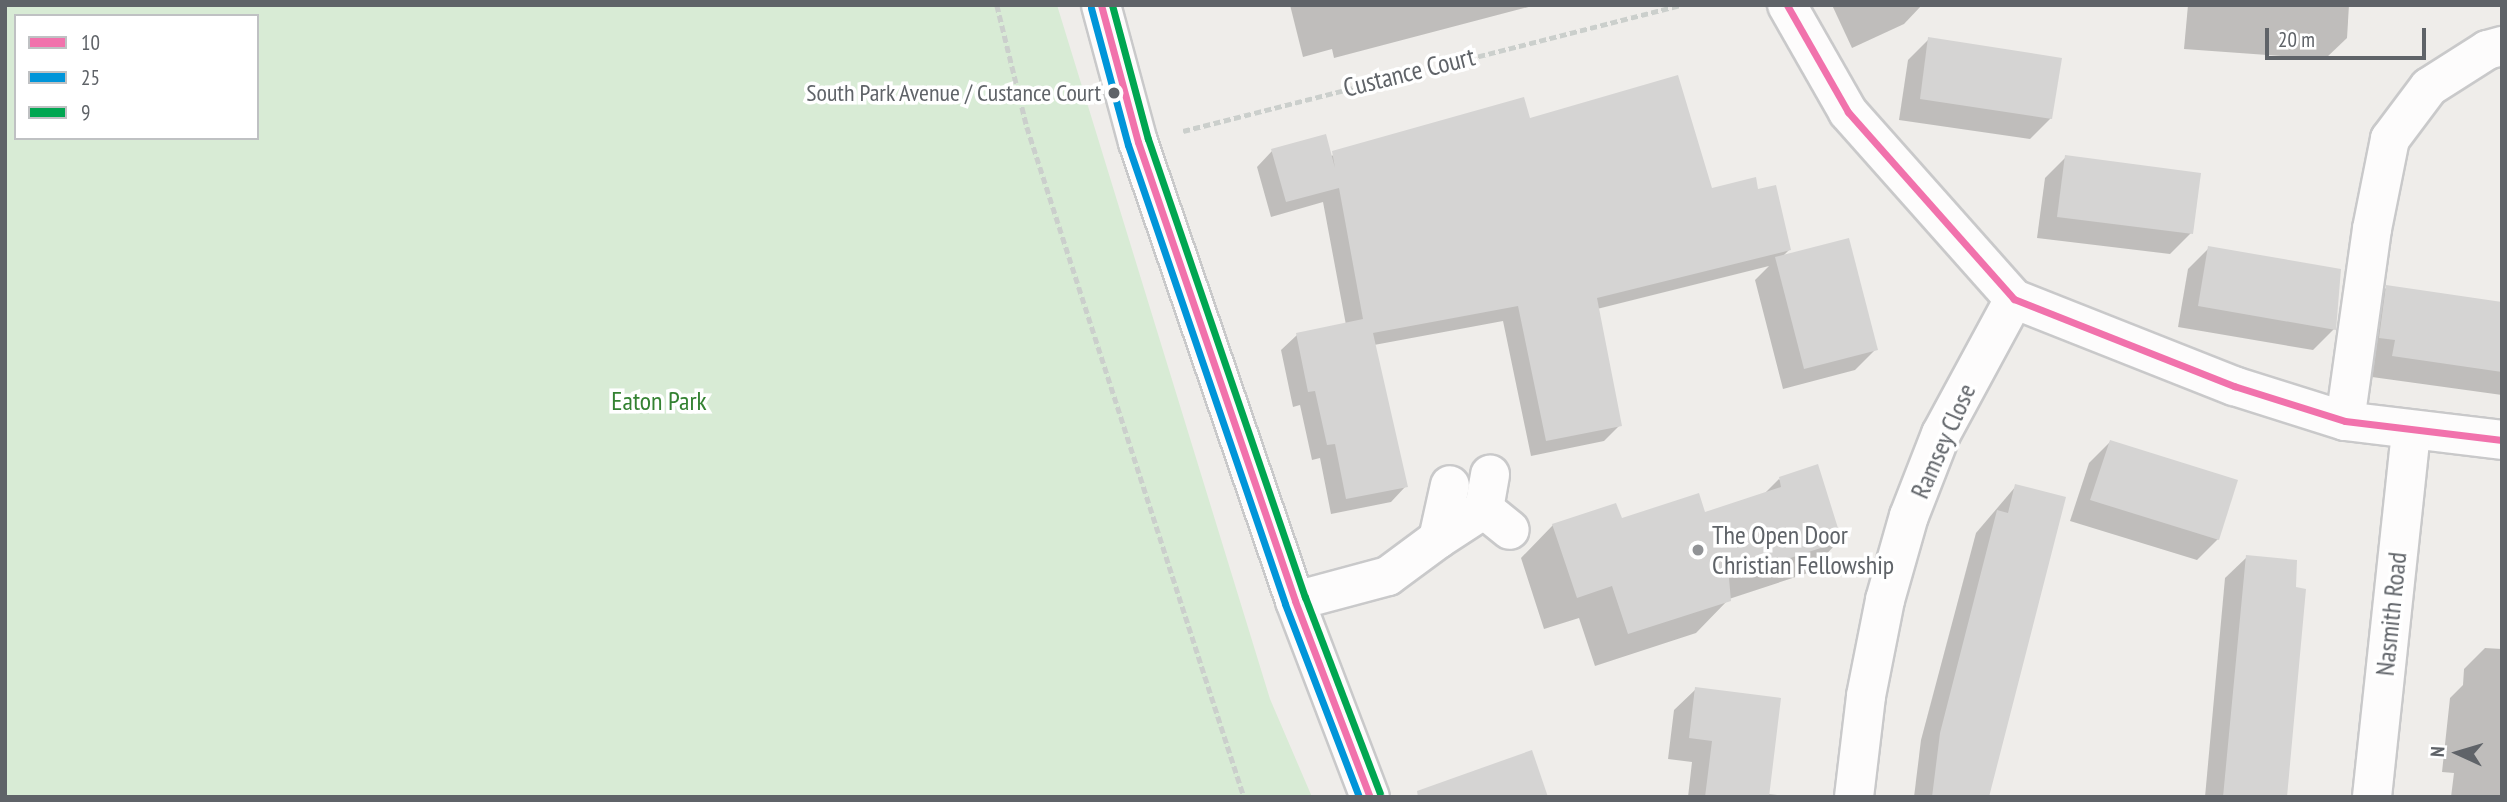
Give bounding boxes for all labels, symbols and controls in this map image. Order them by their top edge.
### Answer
legend [14,14,259,140]
scale bar [2269,14,2430,58]
text: 20 m [2278,26,2315,53]
text: 10 [81,29,100,56]
street label: Custance Court [1340,41,1478,103]
text: 25 [81,64,100,91]
place label: South Park Avenue / Custance Court [805,79,1101,107]
marker: South Park Avenue / Custance Court [1107,86,1121,100]
text: 9 [81,99,90,126]
street label: Ramsey Close [1904,379,1982,503]
park label: Eaton Park [611,385,707,417]
place label: The Open Door Christian Fellowship [1712,519,1894,580]
marker: The Open Door Christian Fellowship [1690,542,1706,558]
street label: Nasmith Road [2369,551,2413,677]
north arrow [2423,718,2493,788]
text: N [2425,746,2449,758]

